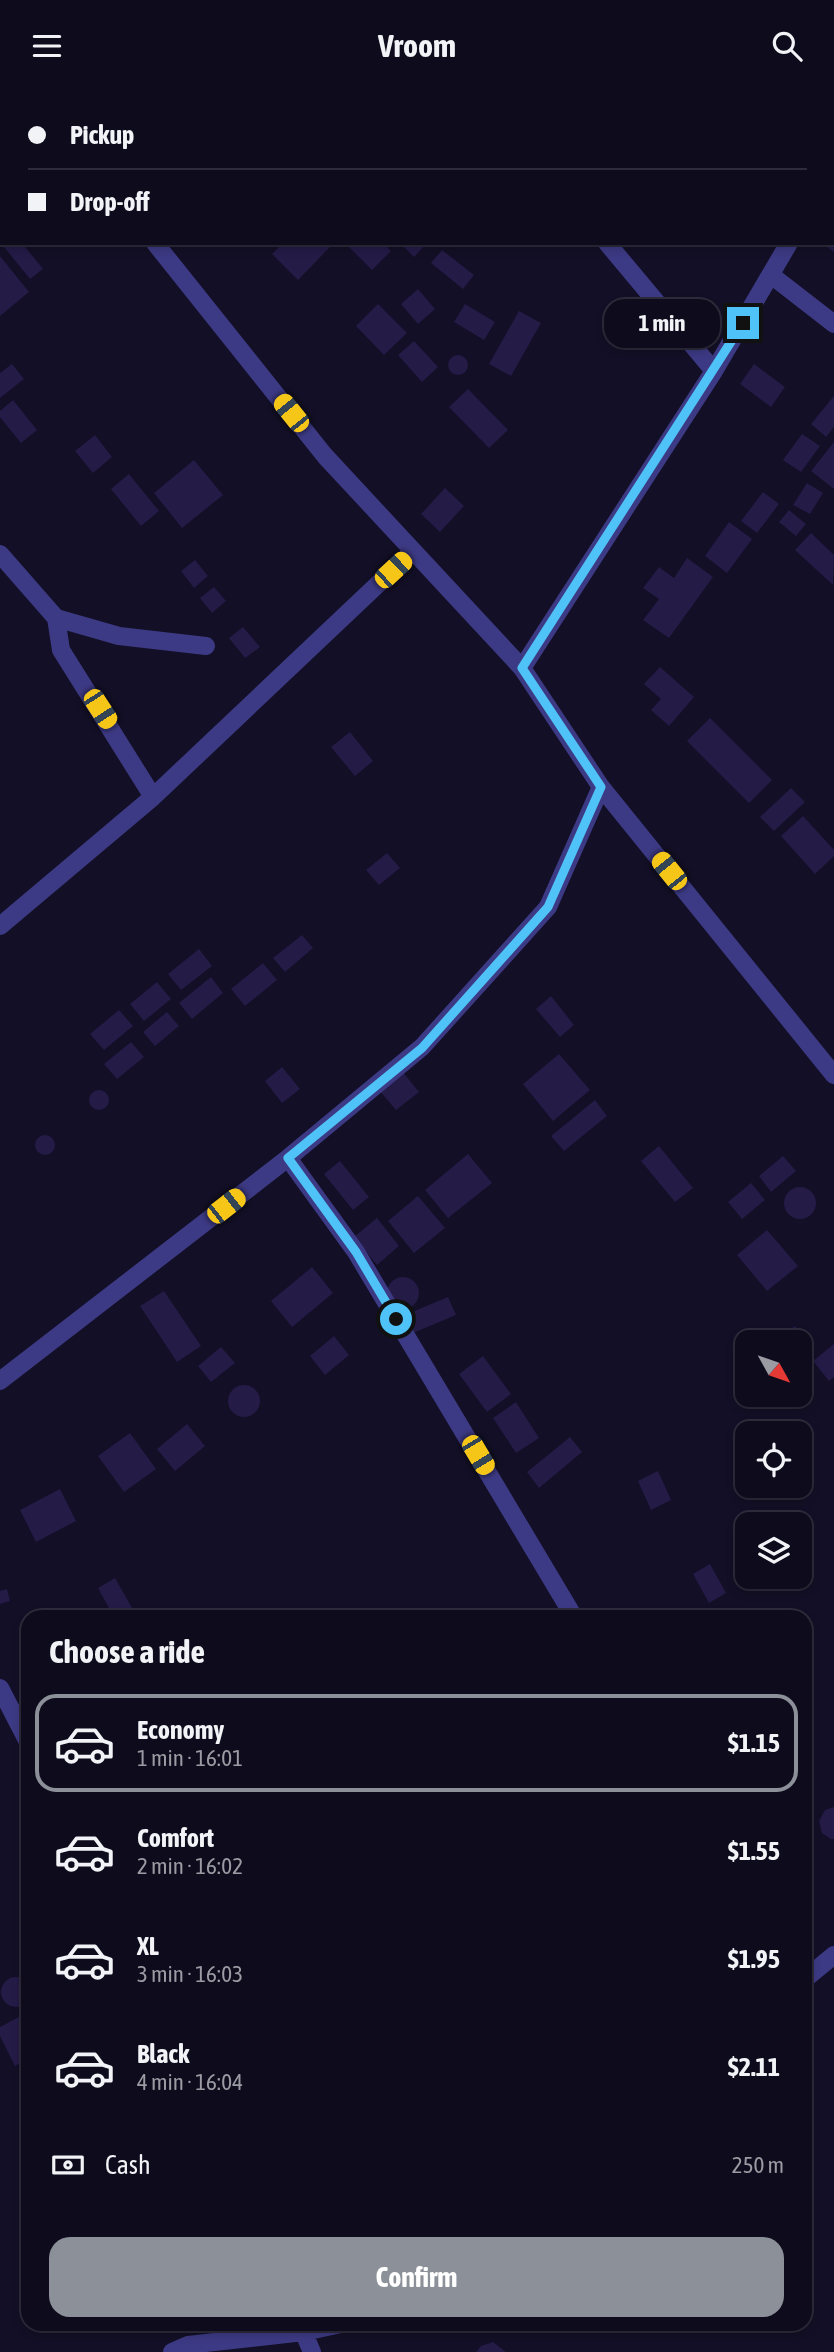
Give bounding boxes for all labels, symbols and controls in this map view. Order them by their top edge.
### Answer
icon: menu [28,27,66,65]
text: Vroom [378,27,456,64]
icon: search [768,27,806,65]
text: Pickup [70,120,134,150]
text: Drop-off [70,187,150,217]
callout: 1 min [603,299,718,347]
route end [727,307,759,339]
text: 1 min [639,310,685,336]
car [270,390,313,436]
car [371,548,416,592]
car [80,686,121,732]
car [648,848,691,894]
car [203,1185,250,1227]
route start [380,1303,412,1335]
north arrow [735,1330,812,1407]
map controls [735,1330,812,1589]
button: locate [735,1421,812,1498]
car [459,1432,498,1478]
button: layers [735,1512,812,1589]
text: Choose a ride [49,1633,205,1670]
icon: car [53,1712,116,1775]
text: Economy [137,1715,224,1745]
text: $1.15 [728,1728,780,1758]
text: 1 min · 16:01 [137,1745,243,1771]
icon: car [53,1820,116,1883]
text: Comfort [137,1823,214,1853]
text: $1.55 [728,1836,780,1866]
text: 2 min · 16:02 [137,1853,243,1879]
icon: car [53,1928,116,1991]
text: XL [137,1931,159,1961]
text: $1.95 [728,1944,780,1974]
text: 3 min · 16:03 [137,1961,243,1987]
icon: car [53,2036,116,2099]
text: Black [137,2039,189,2069]
text: $2.11 [728,2052,780,2082]
text: 4 min · 16:04 [137,2069,243,2095]
icon: cash [49,2146,87,2184]
text: Cash [105,2150,151,2180]
text: 250 m [732,2152,784,2178]
button: Confirm [49,2237,784,2317]

